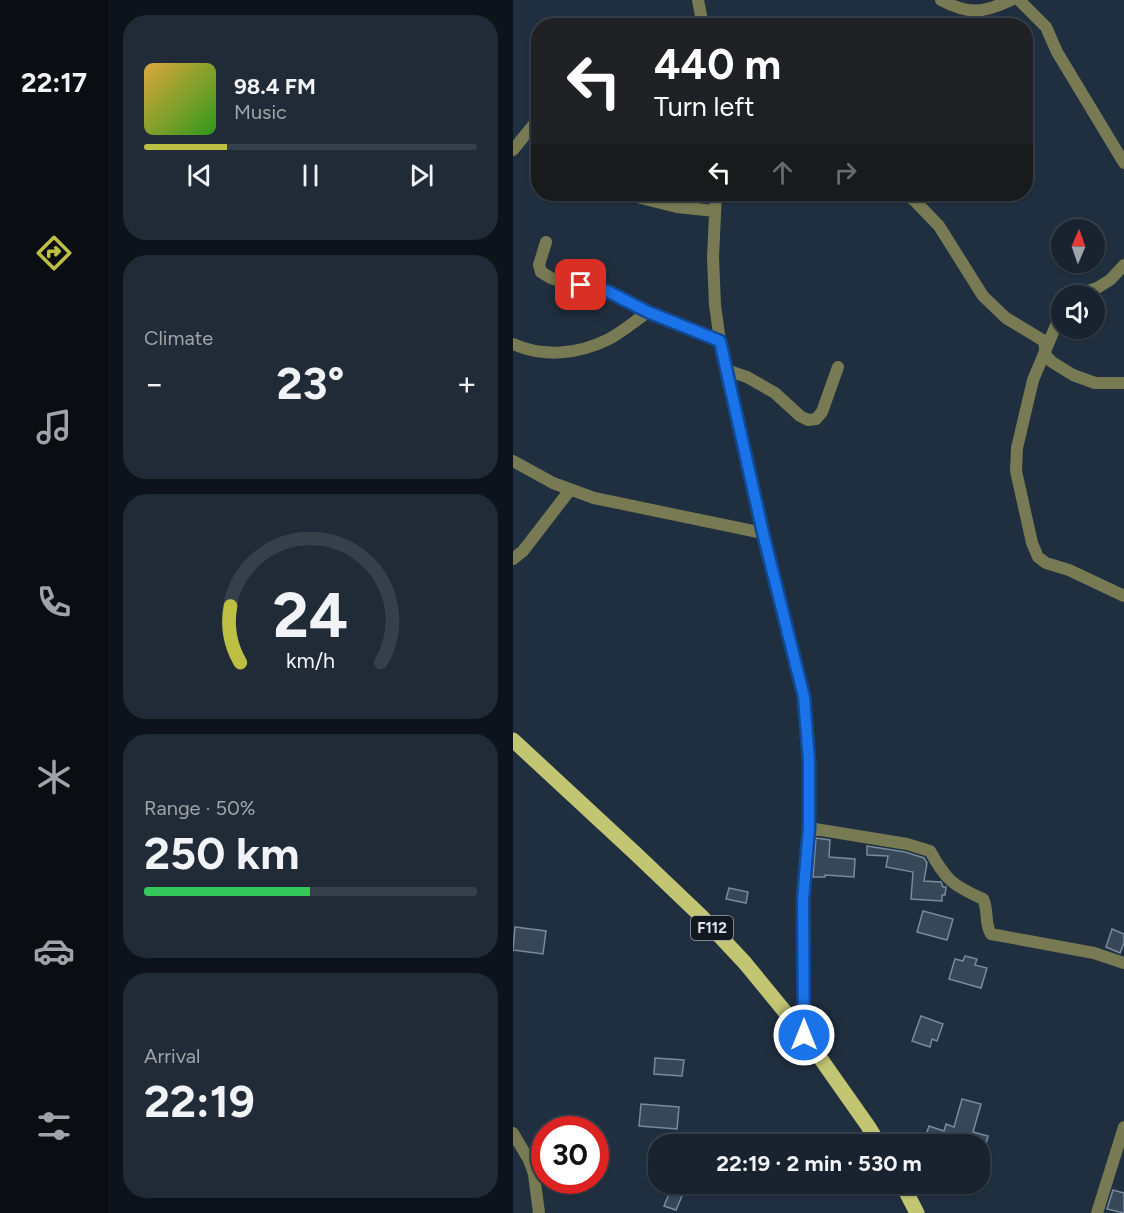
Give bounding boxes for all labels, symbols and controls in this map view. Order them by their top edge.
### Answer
text: 440 m [654,39,781,90]
icon: left [555,42,633,120]
text: 22:17 [21,66,87,99]
text: 98.4 FM [234,73,316,100]
text: Turn left [654,90,754,123]
text: Music [234,100,287,124]
icon: left [703,156,736,189]
icon: ahead [766,156,799,189]
icon: right [829,156,862,189]
icon: previous [183,159,216,192]
icon: pause [294,159,327,192]
icon: next [405,159,438,192]
north arrow [1051,219,1105,273]
map controls [1051,219,1105,339]
icon: directions [33,232,75,274]
pin [555,259,606,310]
icon: arrive [564,268,597,301]
button: sound [1051,285,1105,339]
text: Climate [144,326,213,350]
text: 23° [276,356,345,410]
text: − [144,364,165,403]
text: + [456,364,477,403]
icon: music [33,406,75,448]
text: 24 [273,579,348,654]
icon: phone [33,581,75,623]
text: km/h [286,649,335,674]
icon: climate [33,756,75,798]
text: Range · 50% [144,796,256,820]
text: 250 km [144,826,300,880]
road number: F112 [691,916,733,940]
icon: car [33,930,75,972]
position arrow [772,1003,836,1067]
text: Arrival [144,1044,200,1068]
text: 22:19 [144,1074,255,1128]
icon: filters [33,1105,75,1147]
speed limit sign: 30 [531,1116,609,1194]
text: 22:19 · 2 min · 530 m [716,1150,922,1177]

